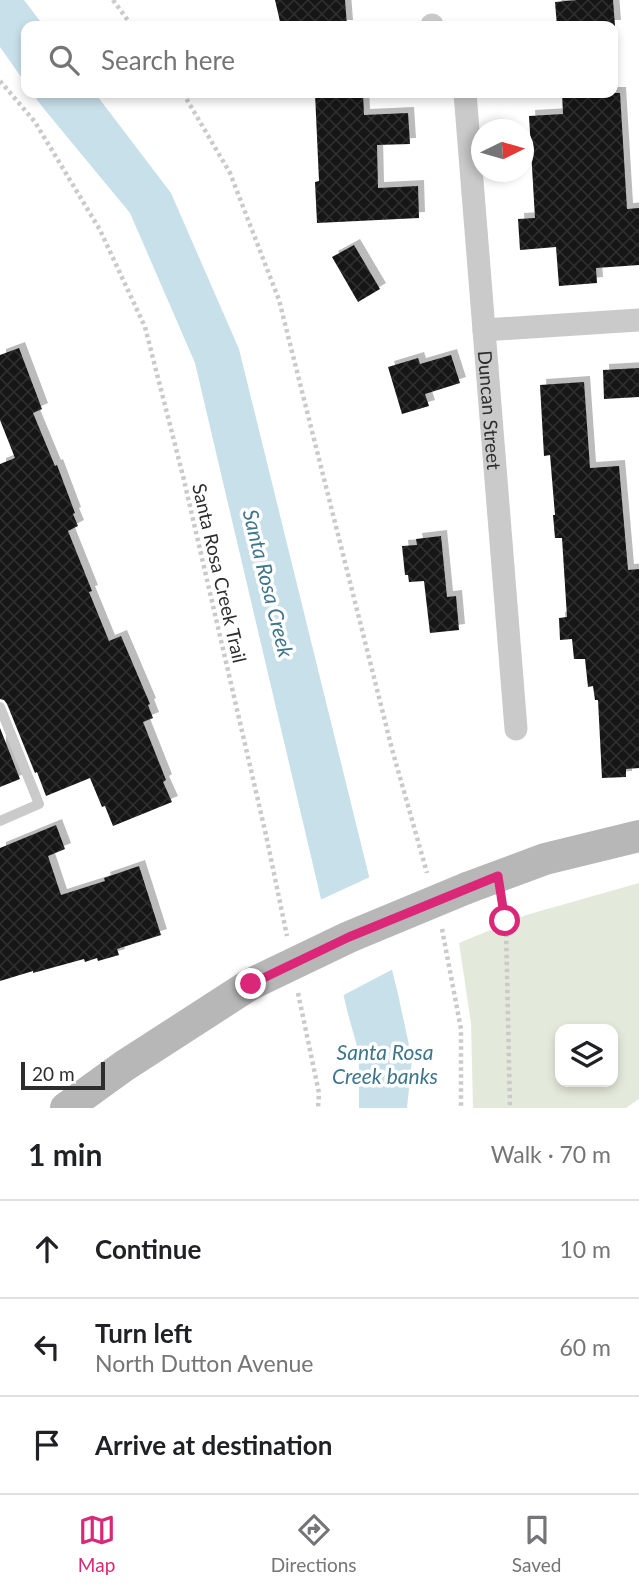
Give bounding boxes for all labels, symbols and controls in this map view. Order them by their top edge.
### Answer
search box [21,21,618,98]
icon: search [45,41,83,79]
text: Search here [101,44,235,76]
north arrow [471,119,534,182]
street label: Duncan Street [474,349,507,471]
street label: Santa Rosa Creek Trail [188,481,252,665]
water label: Santa Rosa Creek [239,506,300,661]
route start [489,905,520,936]
route end [235,968,266,999]
map controls [555,1024,618,1087]
button: layers [555,1024,618,1087]
water label: Santa Rosa Creek banks [332,1039,438,1088]
scale bar [21,1059,105,1091]
text: 20 m [32,1062,75,1085]
text: 1 min [28,1136,102,1172]
text: Walk · 70 m [491,1140,611,1168]
icon: ahead [28,1230,66,1268]
text: Continue [95,1233,201,1265]
text: 10 m [560,1235,611,1263]
text: Turn left [95,1317,192,1349]
icon: left [28,1328,66,1366]
text: 60 m [560,1333,611,1361]
text: North Dutton Avenue [95,1349,314,1377]
icon: arrive [28,1426,66,1464]
text: Arrive at destination [95,1429,332,1461]
tab: Map [78,1511,116,1576]
tab: Directions [271,1511,357,1576]
tab: Saved [512,1511,561,1576]

